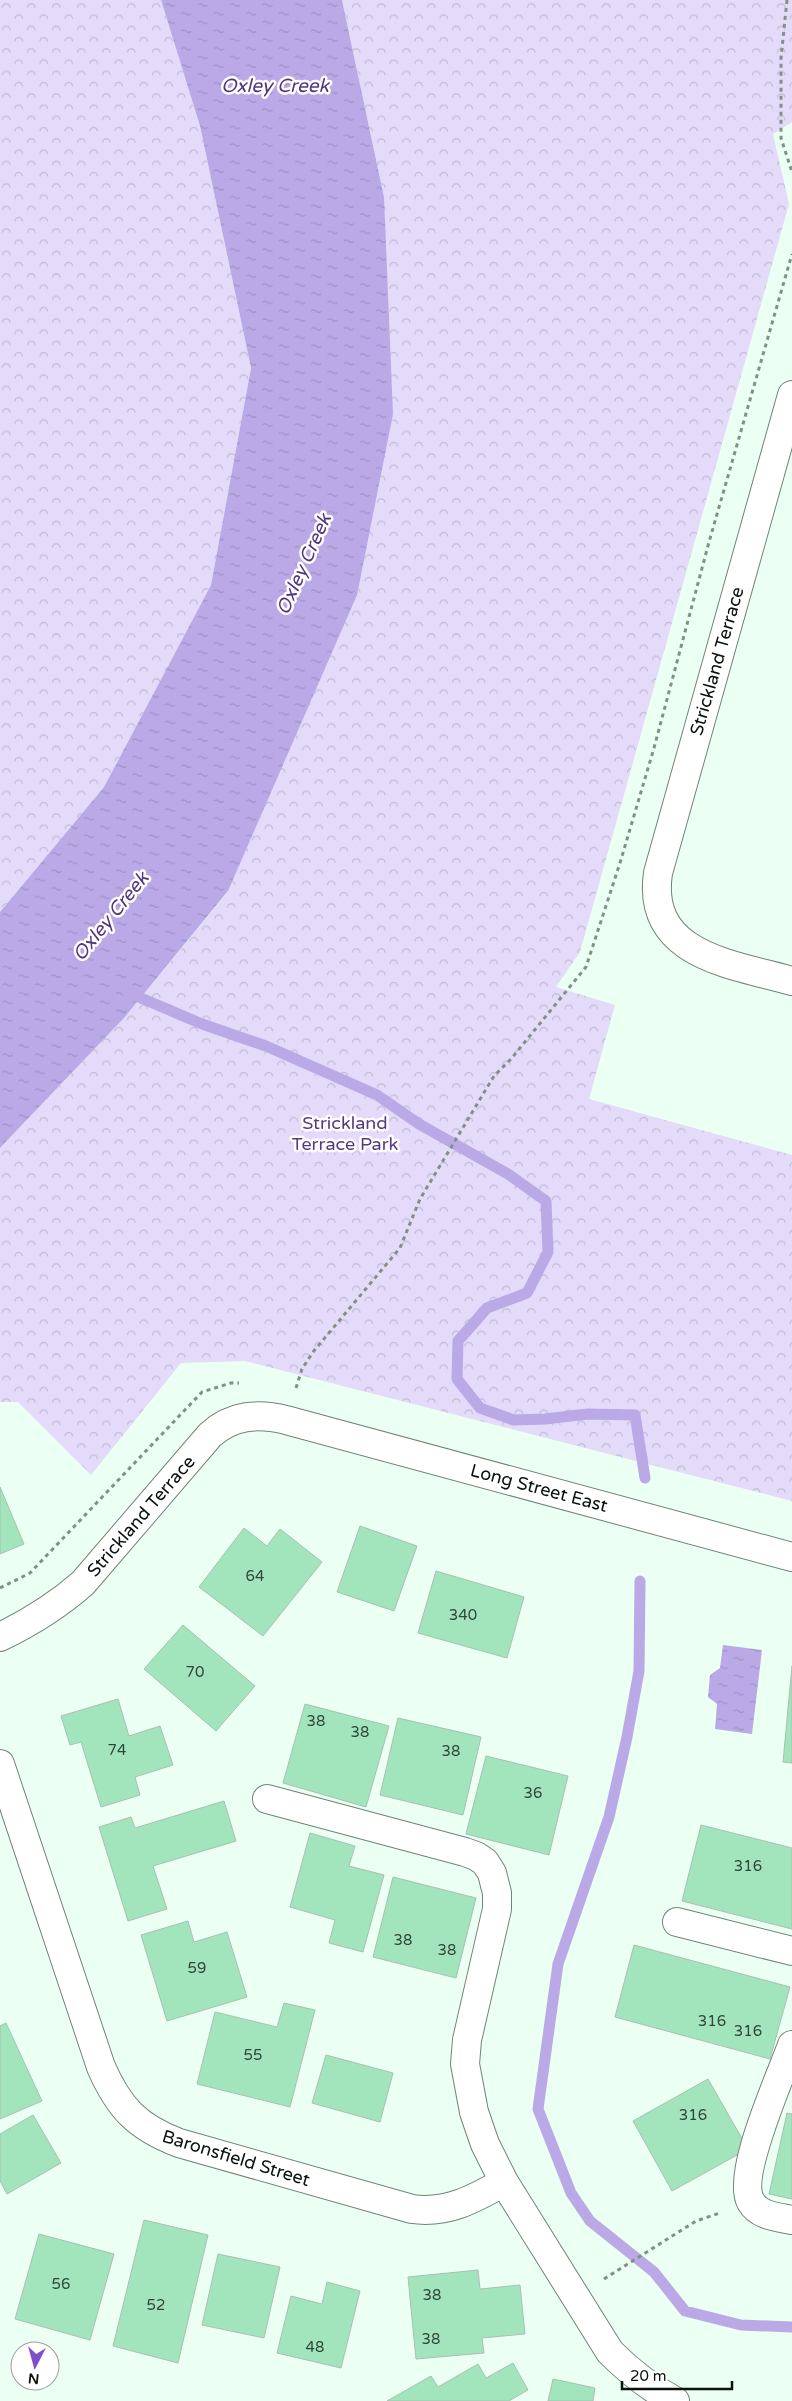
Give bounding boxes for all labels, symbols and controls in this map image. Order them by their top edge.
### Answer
water label: Oxley Creek [221,75,331,97]
water label: Oxley Creek [272,509,337,618]
street label: Strickland Terrace [685,584,749,738]
water label: Oxley Creek [68,866,154,965]
park label: Strickland Terrace Park [292,1112,399,1155]
street label: Strickland Terrace [82,1451,200,1581]
street label: Long Street East [468,1459,610,1517]
house number: 64 [246,1567,264,1585]
house number: 340 [449,1606,477,1624]
house number: 70 [186,1663,204,1681]
house number: 38 [307,1712,325,1730]
house number: 38 [351,1723,369,1741]
house number: 74 [108,1741,126,1759]
house number: 38 [442,1742,460,1760]
house number: 36 [524,1784,542,1802]
house number: 316 [734,1857,762,1875]
house number: 38 [394,1931,412,1949]
house number: 38 [438,1941,456,1959]
house number: 59 [188,1959,206,1977]
house number: 316 [698,2012,726,2030]
house number: 316 [734,2022,762,2040]
house number: 55 [244,2046,262,2064]
house number: 316 [679,2106,707,2124]
street label: Baronsfield Street [159,2125,313,2191]
house number: 56 [52,2275,70,2293]
house number: 38 [423,2286,441,2304]
house number: 52 [147,2296,165,2314]
house number: 38 [422,2330,440,2348]
house number: 48 [306,2338,324,2356]
north arrow [10,2341,60,2391]
scale bar [622,2358,732,2390]
text: 20 m [630,2367,667,2385]
text: N [27,2369,40,2387]

